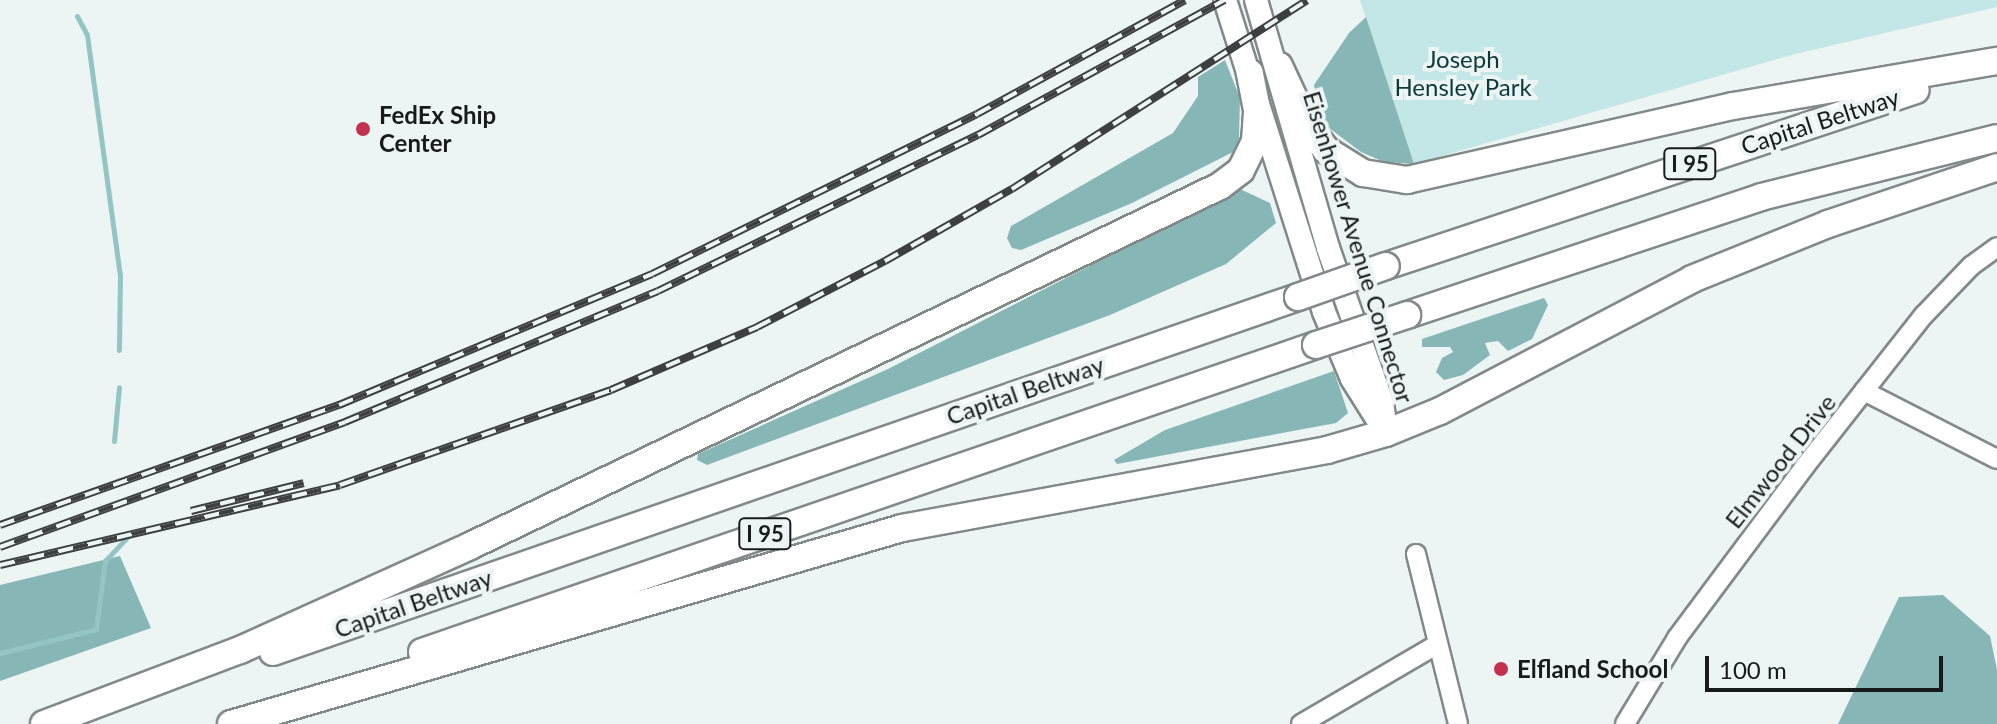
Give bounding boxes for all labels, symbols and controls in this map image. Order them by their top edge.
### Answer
park label: Joseph Hensley Park [1394,45,1532,101]
street label: Capital Beltway [1737,82,1903,160]
street label: Eisenhower Avenue Connector [1298,87,1420,407]
place label: FedEx Ship Center [379,101,496,157]
marker: FedEx Ship Center [354,120,372,138]
road number: I 95 [1662,146,1718,182]
street label: Capital Beltway [943,350,1107,430]
street label: Elmwood Drive [1719,388,1841,534]
road number: I 95 [737,516,793,552]
street label: Capital Beltway [331,563,495,643]
scale bar [1709,640,1947,690]
place label: Elfland School [1517,655,1668,683]
text: 100 m [1719,655,1787,684]
marker: Elfland School [1492,660,1510,678]

